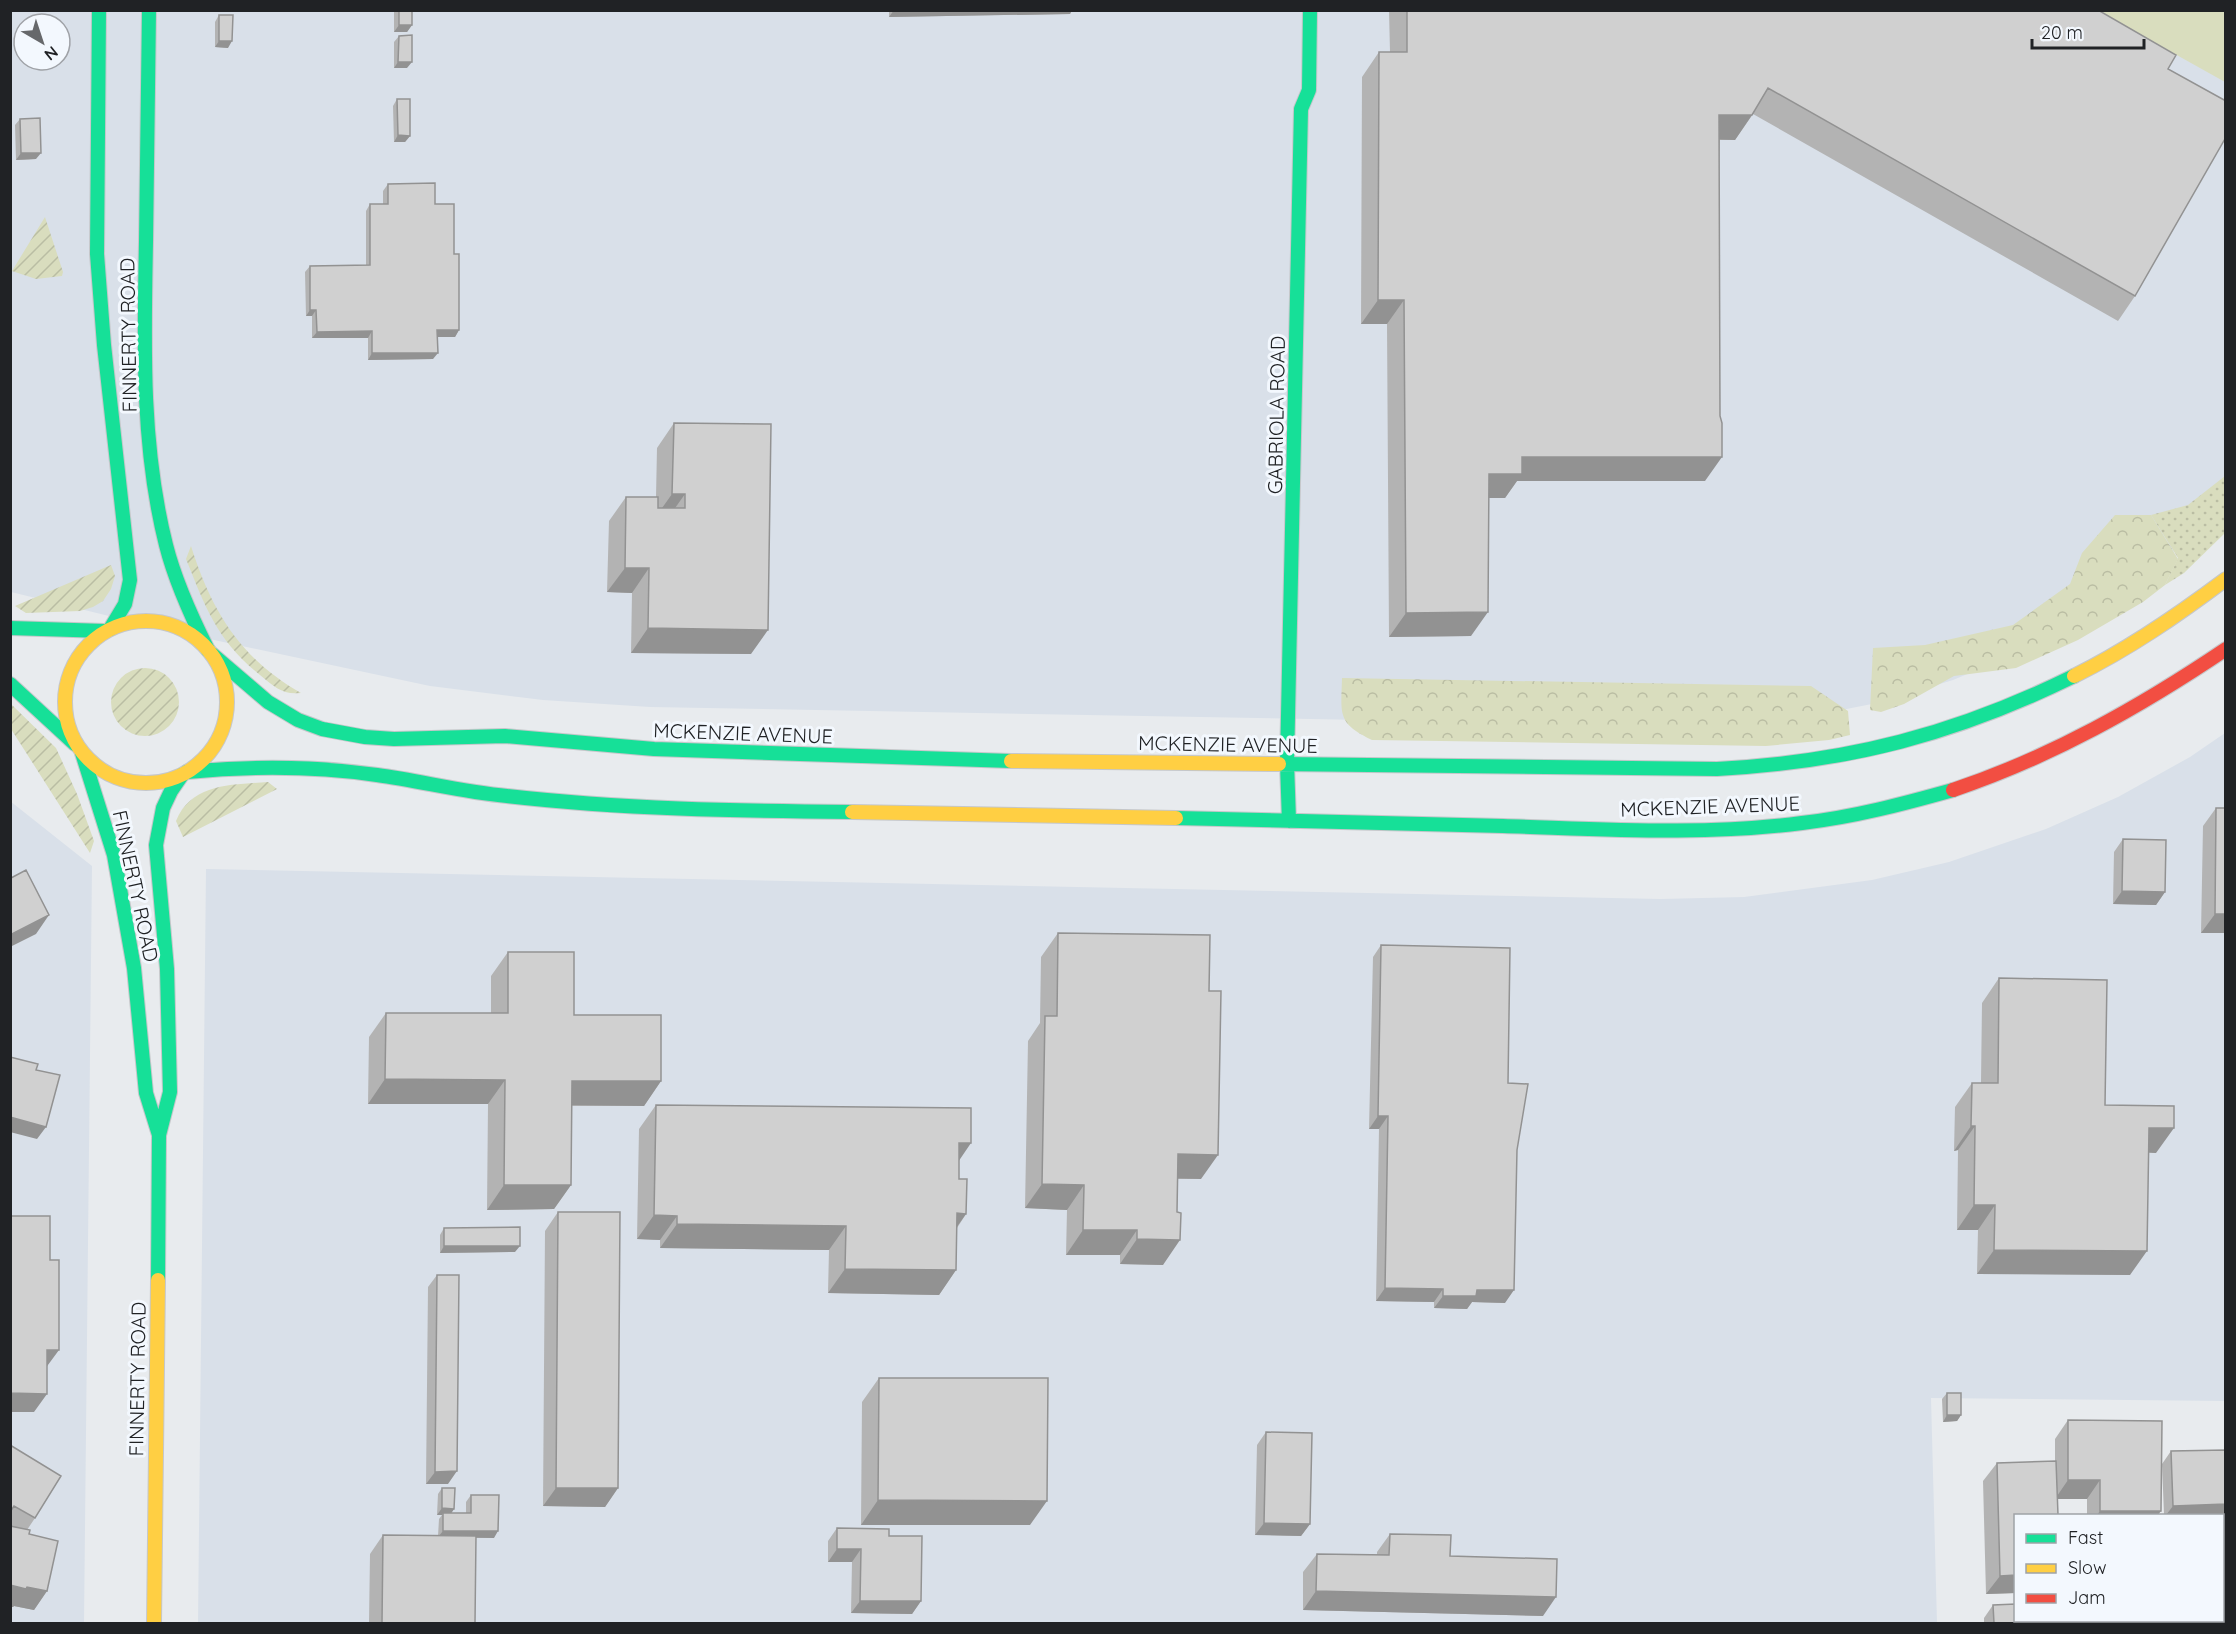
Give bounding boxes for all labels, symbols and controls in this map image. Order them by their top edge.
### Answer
north arrow [12,12,72,72]
scale bar [2032,12,2144,50]
text: 20 m [2041,21,2083,44]
text: N [41,42,62,65]
street label: FINNERTY ROAD [114,258,142,412]
street label: GABRIOLA ROAD [1262,336,1290,494]
street label: MCKENZIE AVENUE [653,717,833,749]
street label: MCKENZIE AVENUE [1138,730,1318,758]
street label: MCKENZIE AVENUE [1620,790,1800,822]
street label: FINNERTY ROAD [108,808,164,964]
street label: FINNERTY ROAD [123,1302,151,1456]
legend [2014,1514,2224,1622]
text: Fast [2068,1526,2103,1549]
text: Slow [2068,1556,2106,1579]
text: Jam [2068,1586,2106,1609]

